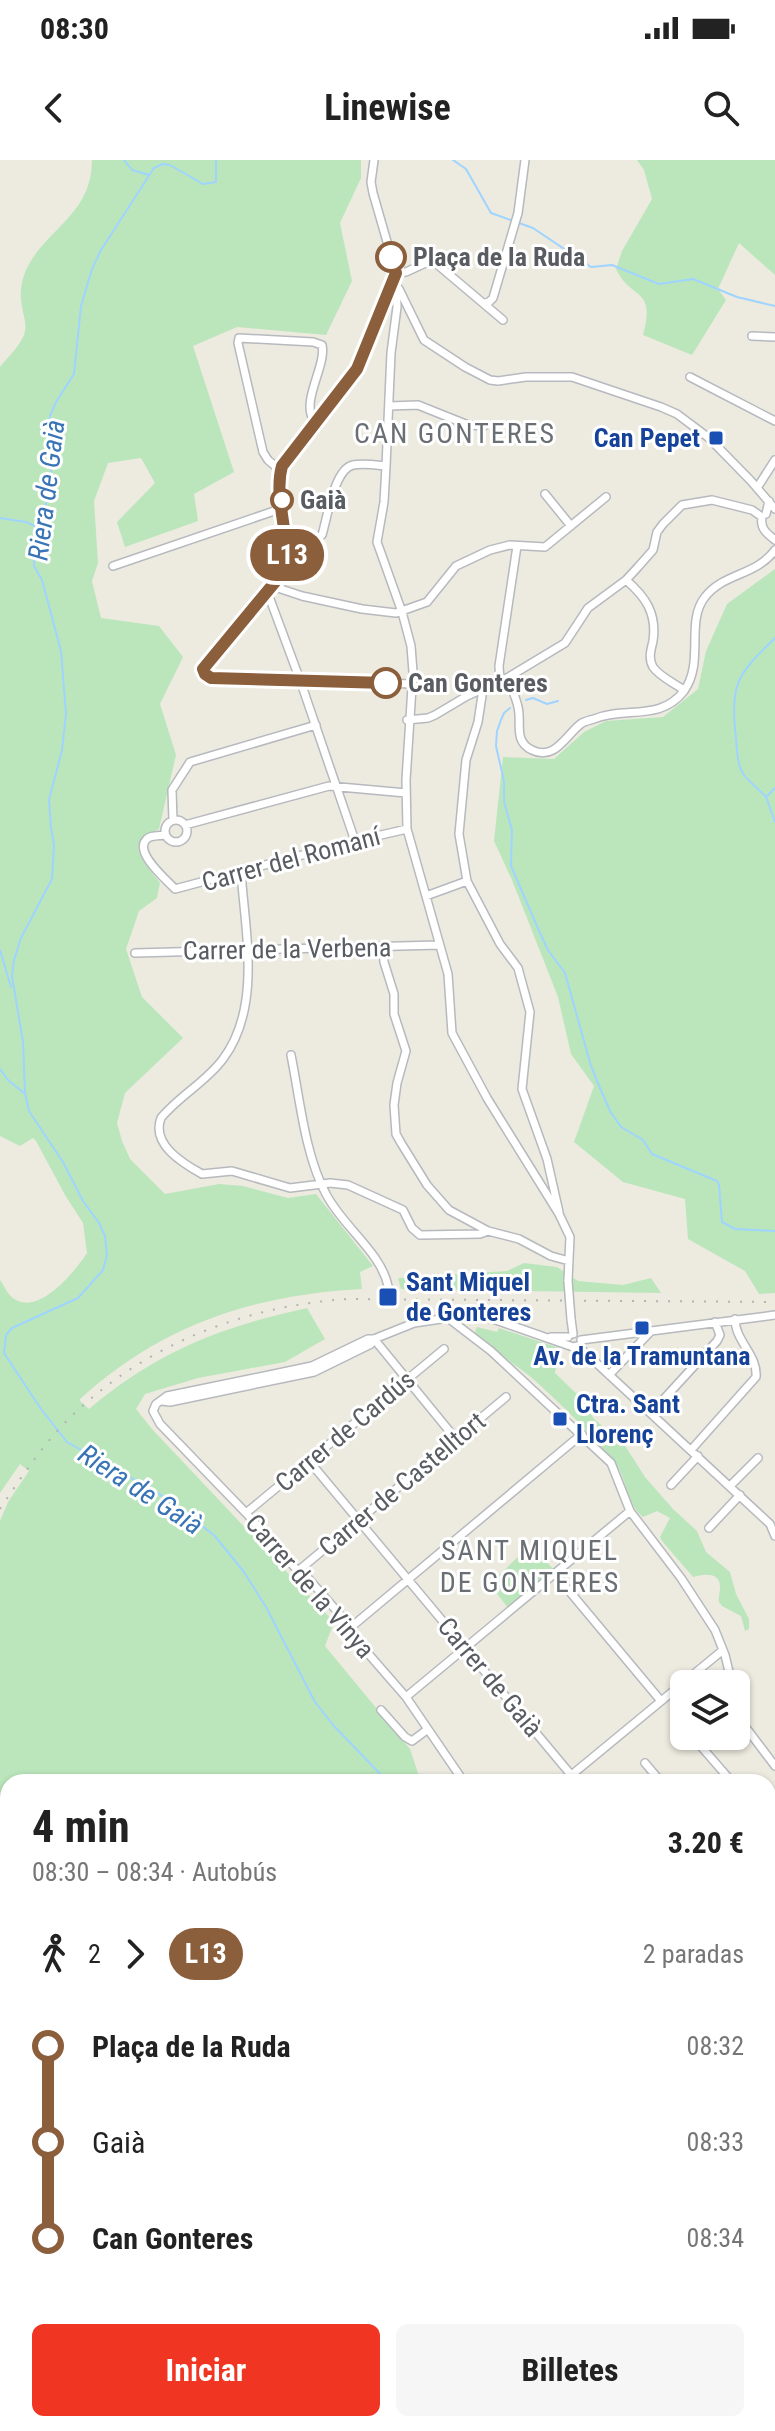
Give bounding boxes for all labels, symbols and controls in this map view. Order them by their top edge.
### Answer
text: 08:30 [40,11,109,46]
icon: back [32,86,76,130]
icon: search [699,86,743,130]
text: Linewise [324,87,451,129]
marker: Plaça de la Ruda [376,242,406,272]
place label: Plaça de la Ruda [413,242,585,272]
district label: CAN GONTERES [354,417,556,450]
water label: Riera de Gaià [22,418,71,562]
place label: Can Pepet [594,423,700,453]
marker: Can Pepet [707,429,725,447]
place label: Gaià [300,485,346,515]
marker: Gaià [271,489,293,511]
line badge: L13 [241,529,333,581]
text: L13 [266,538,308,571]
marker: Can Gonteres [371,668,401,698]
place label: Can Gonteres [408,668,548,698]
street label: Carrer del Romaní [198,820,385,897]
street label: Carrer de la Verbena [183,932,391,966]
place label: Sant Miquel de Gonteres [406,1267,531,1327]
marker: Sant Miquel de Gonteres [377,1286,399,1308]
marker: Av. de la Tramuntana [633,1319,651,1337]
place label: Av. de la Tramuntana [533,1341,751,1371]
street label: Carrer de Cardús [269,1364,421,1498]
place label: Ctra. Sant Llorenç [576,1389,680,1449]
street label: Carrer de Castelltort [313,1406,491,1562]
marker: Ctra. Sant Llorenç [551,1410,569,1428]
water label: Riera de Gaià [72,1437,209,1542]
street label: Carrer de la Vinya [239,1508,381,1664]
district label: SANT MIQUEL DE GONTERES [440,1534,620,1599]
street label: Carrer de Gaià [432,1611,548,1743]
map controls [670,1670,750,1750]
button: layers [670,1670,750,1750]
text: 4 min [32,1801,130,1853]
text: 3.20 € [668,1825,744,1860]
text: 08:30 – 08:34 · Autobús [32,1857,277,1887]
icon: walk [32,1932,76,1976]
icon: forward [113,1932,157,1976]
text: L13 [185,1937,227,1970]
text: 2 [88,1939,101,1969]
text: 2 paradas [643,1939,744,1969]
text: Plaça de la Ruda [92,2029,291,2064]
text: 08:32 [687,2031,744,2061]
text: Gaià [92,2125,145,2160]
text: 08:33 [687,2127,744,2157]
text: Can Gonteres [92,2221,253,2256]
text: 08:34 [687,2223,744,2253]
button: Iniciar [32,2324,380,2416]
button: Billetes [396,2324,744,2416]

